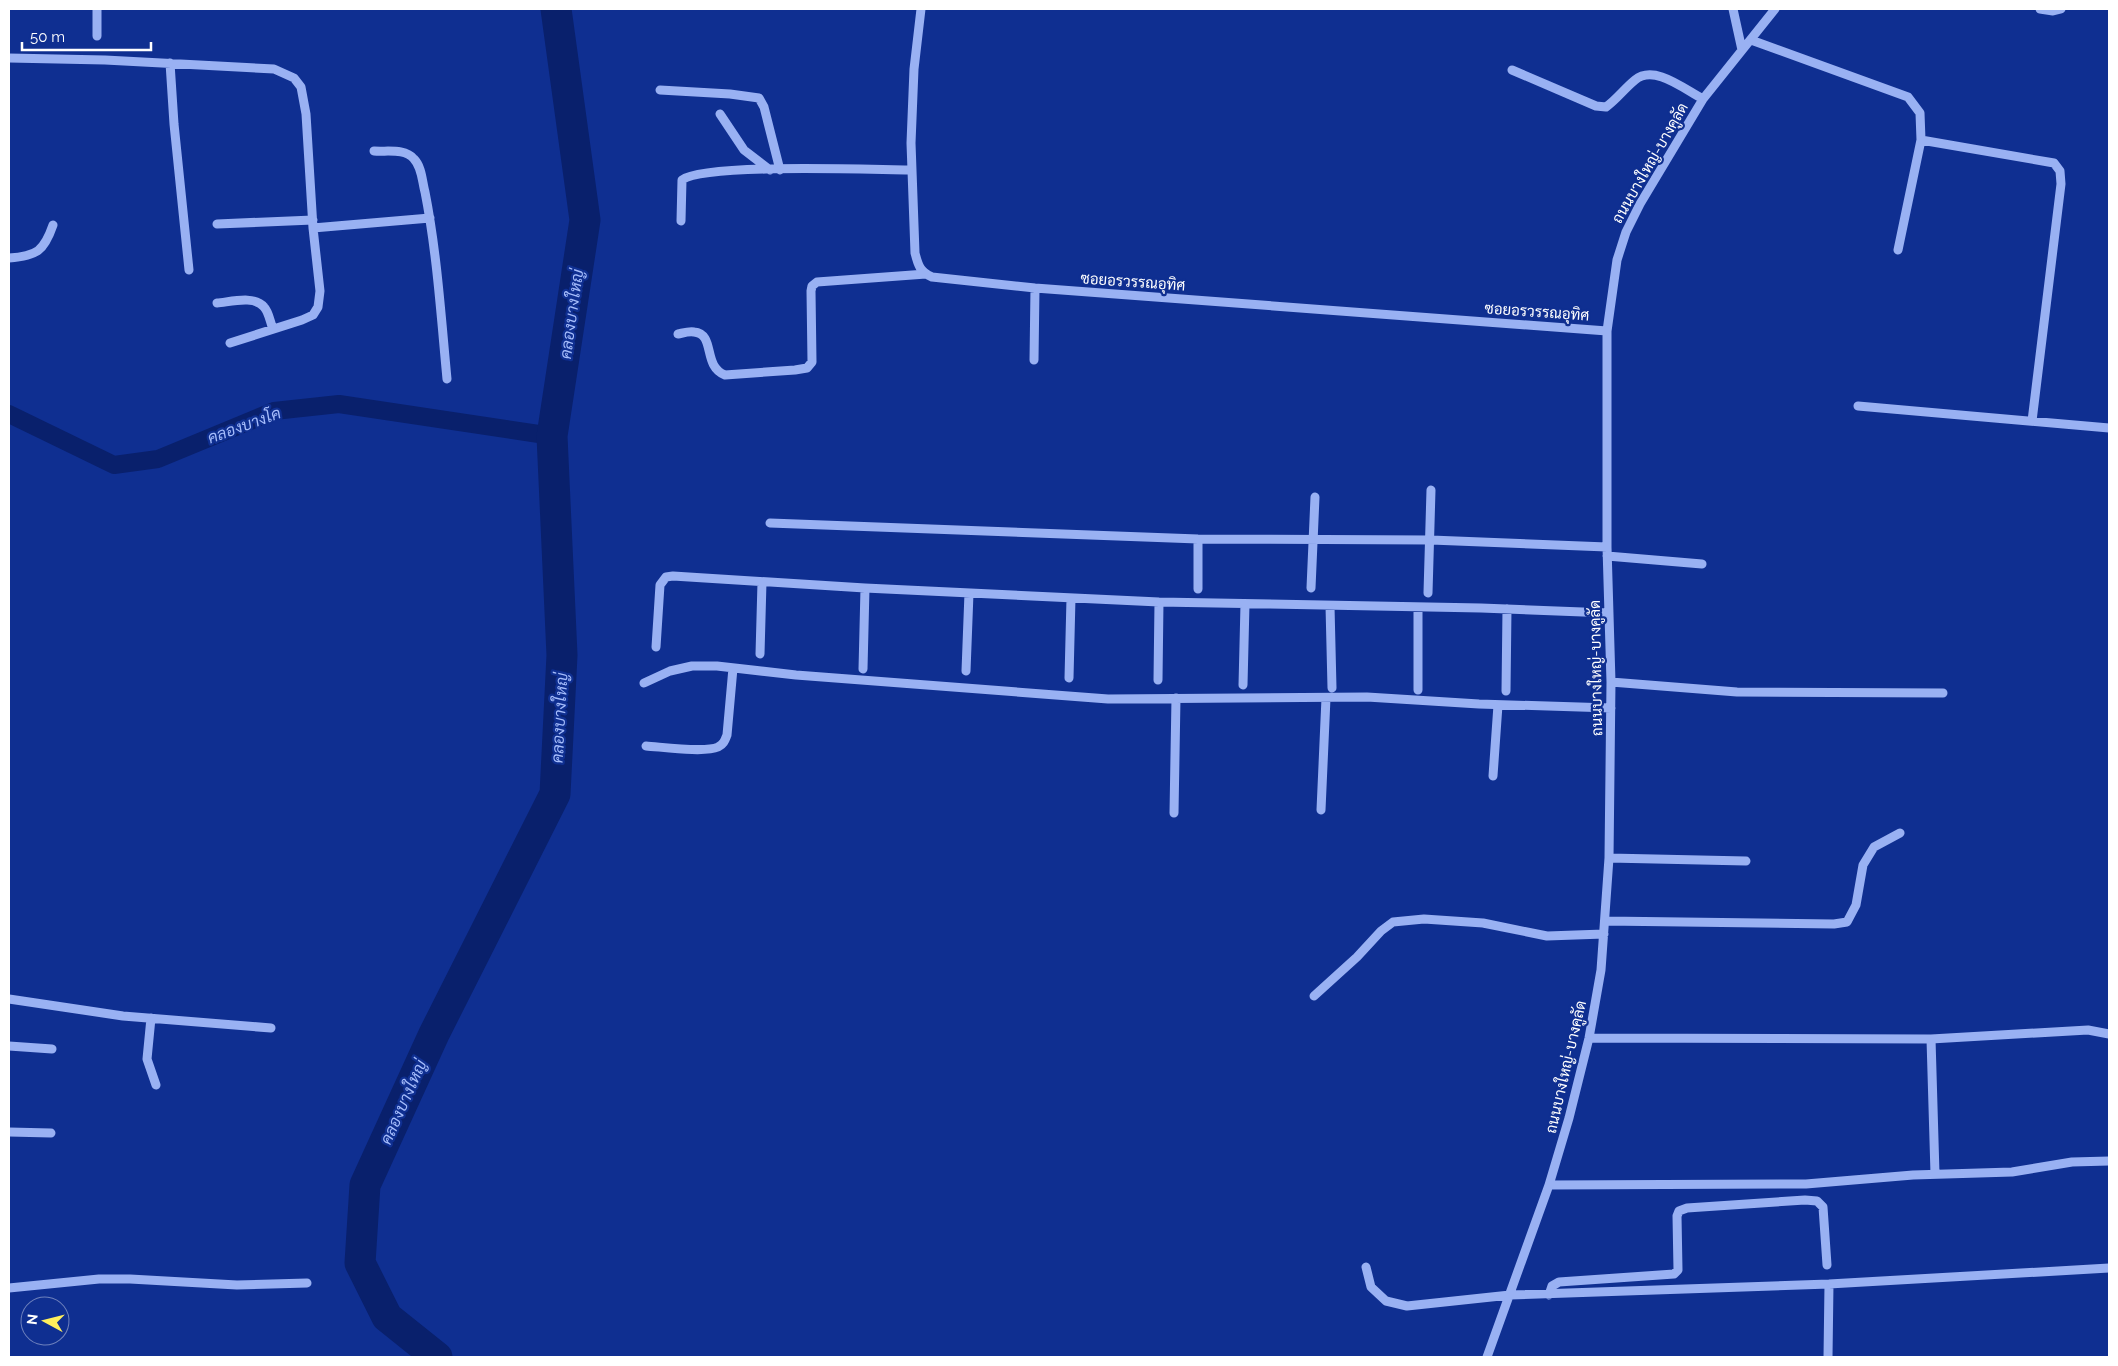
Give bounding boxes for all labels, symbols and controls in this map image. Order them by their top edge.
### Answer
scale bar [22,20,151,52]
text: 50 m [30,28,65,46]
street label: ถนนบางใหญ่-บางคูลัด [1607,99,1693,227]
water label: คลองบางใหญ่ [554,267,587,360]
street label: ซอยอรวรรณอุทิศ [1080,269,1186,297]
street label: ซอยอรวรรณอุทิศ [1484,299,1590,327]
water label: คลองบางโค [204,402,283,448]
street label: ถนนบางใหญ่-บางคูลัด [1585,600,1607,736]
water label: คลองบางใหญ่ [546,671,571,764]
street label: ถนนบางใหญ่-บางคูลัด [1541,999,1591,1135]
water label: คลองบางใหญ่ [375,1055,431,1147]
north arrow [20,1296,70,1346]
text: N [24,1313,41,1326]

